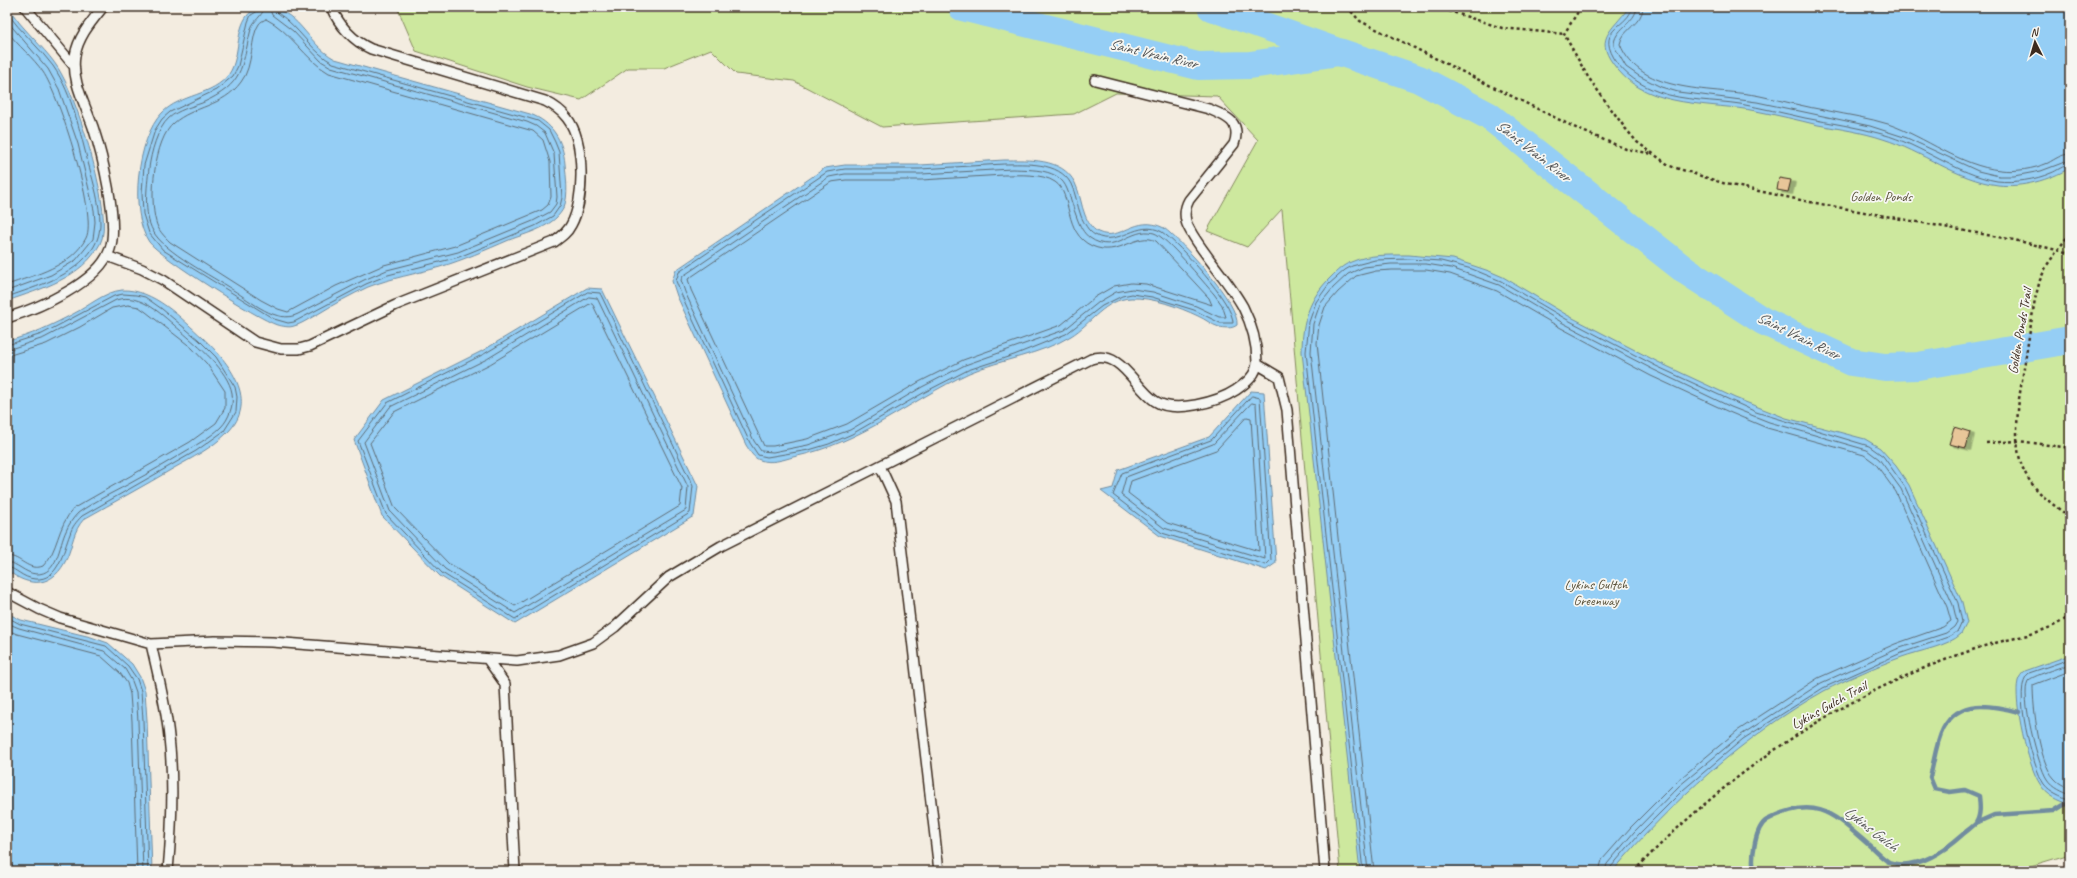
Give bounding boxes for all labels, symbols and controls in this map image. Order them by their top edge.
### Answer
north arrow [2015,22,2055,62]
text: N [2030,25,2040,39]
water label: Saint Vrain River [1107,35,1201,74]
water label: Saint Vrain River [1492,116,1576,188]
park label: Golden Ponds [1850,188,1913,205]
street label: Golden Ponds Trail [2004,284,2036,375]
water label: Saint Vrain River [1754,308,1845,365]
park label: Lykins Gultch Greenway [1565,576,1628,609]
street label: Lykins Gulch Trail [1788,676,1872,733]
water label: Lykins Gulch [1840,802,1902,856]

